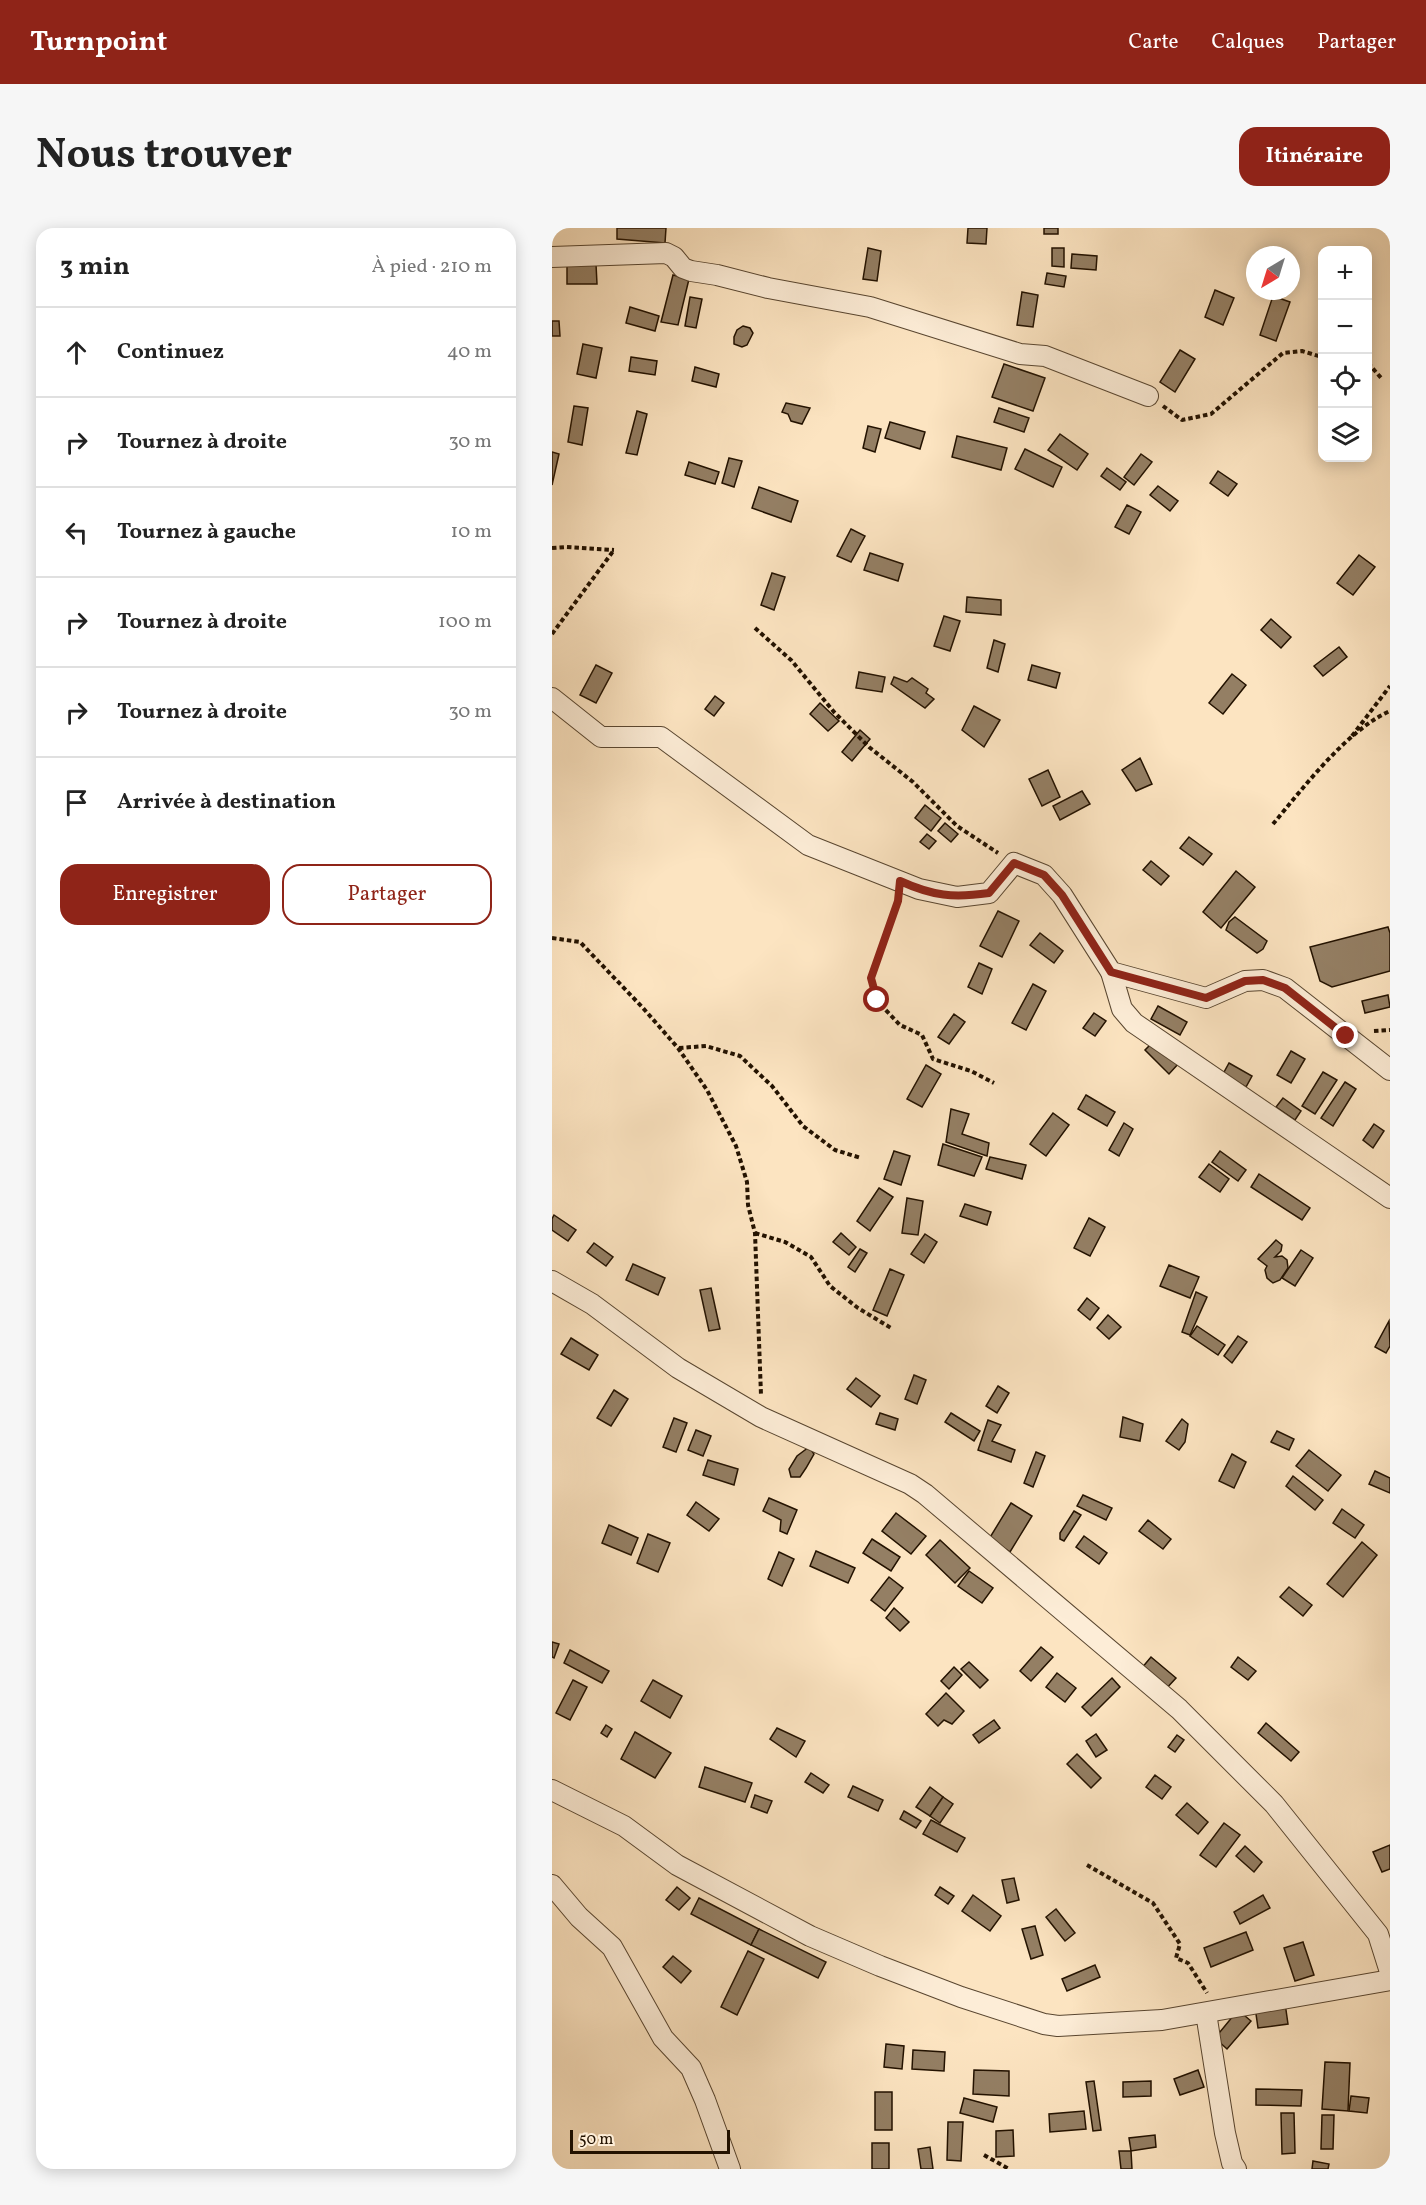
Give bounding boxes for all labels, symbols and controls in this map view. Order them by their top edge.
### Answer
text: Turnpoint [30,23,167,62]
text: Carte [1128,28,1179,57]
text: Calques [1212,28,1284,57]
text: Partager [1317,28,1396,57]
text: Nous trouver [36,127,292,186]
button: Itinéraire [1239,127,1390,186]
north arrow [1246,246,1300,300]
map controls [1318,246,1372,462]
button: + [1318,246,1372,300]
text: 3 min [60,249,130,285]
text: À pied · 210 m [372,253,492,281]
button: − [1318,300,1372,354]
icon: ahead [60,336,93,369]
text: Continuez [117,337,224,368]
text: 40 m [447,338,492,366]
button: locate [1318,354,1372,408]
button: layers [1318,408,1372,462]
icon: right [60,426,93,459]
text: Tournez à droite [117,427,287,458]
text: 30 m [448,428,492,456]
icon: left [60,516,93,549]
text: Tournez à gauche [117,517,296,548]
text: 10 m [451,518,492,546]
icon: right [60,606,93,639]
text: Tournez à droite [117,607,287,638]
text: 100 m [438,608,492,636]
icon: right [60,696,93,729]
text: Tournez à droite [117,697,287,728]
text: 30 m [448,698,492,726]
icon: arrive [60,786,93,819]
text: Arrivée à destination [117,787,336,818]
button: Enregistrer [60,864,270,925]
button: Partager [282,864,492,925]
route start [863,986,889,1012]
route end [1332,1022,1358,1048]
scale bar [570,2127,730,2154]
text: 50 m [579,2129,613,2151]

